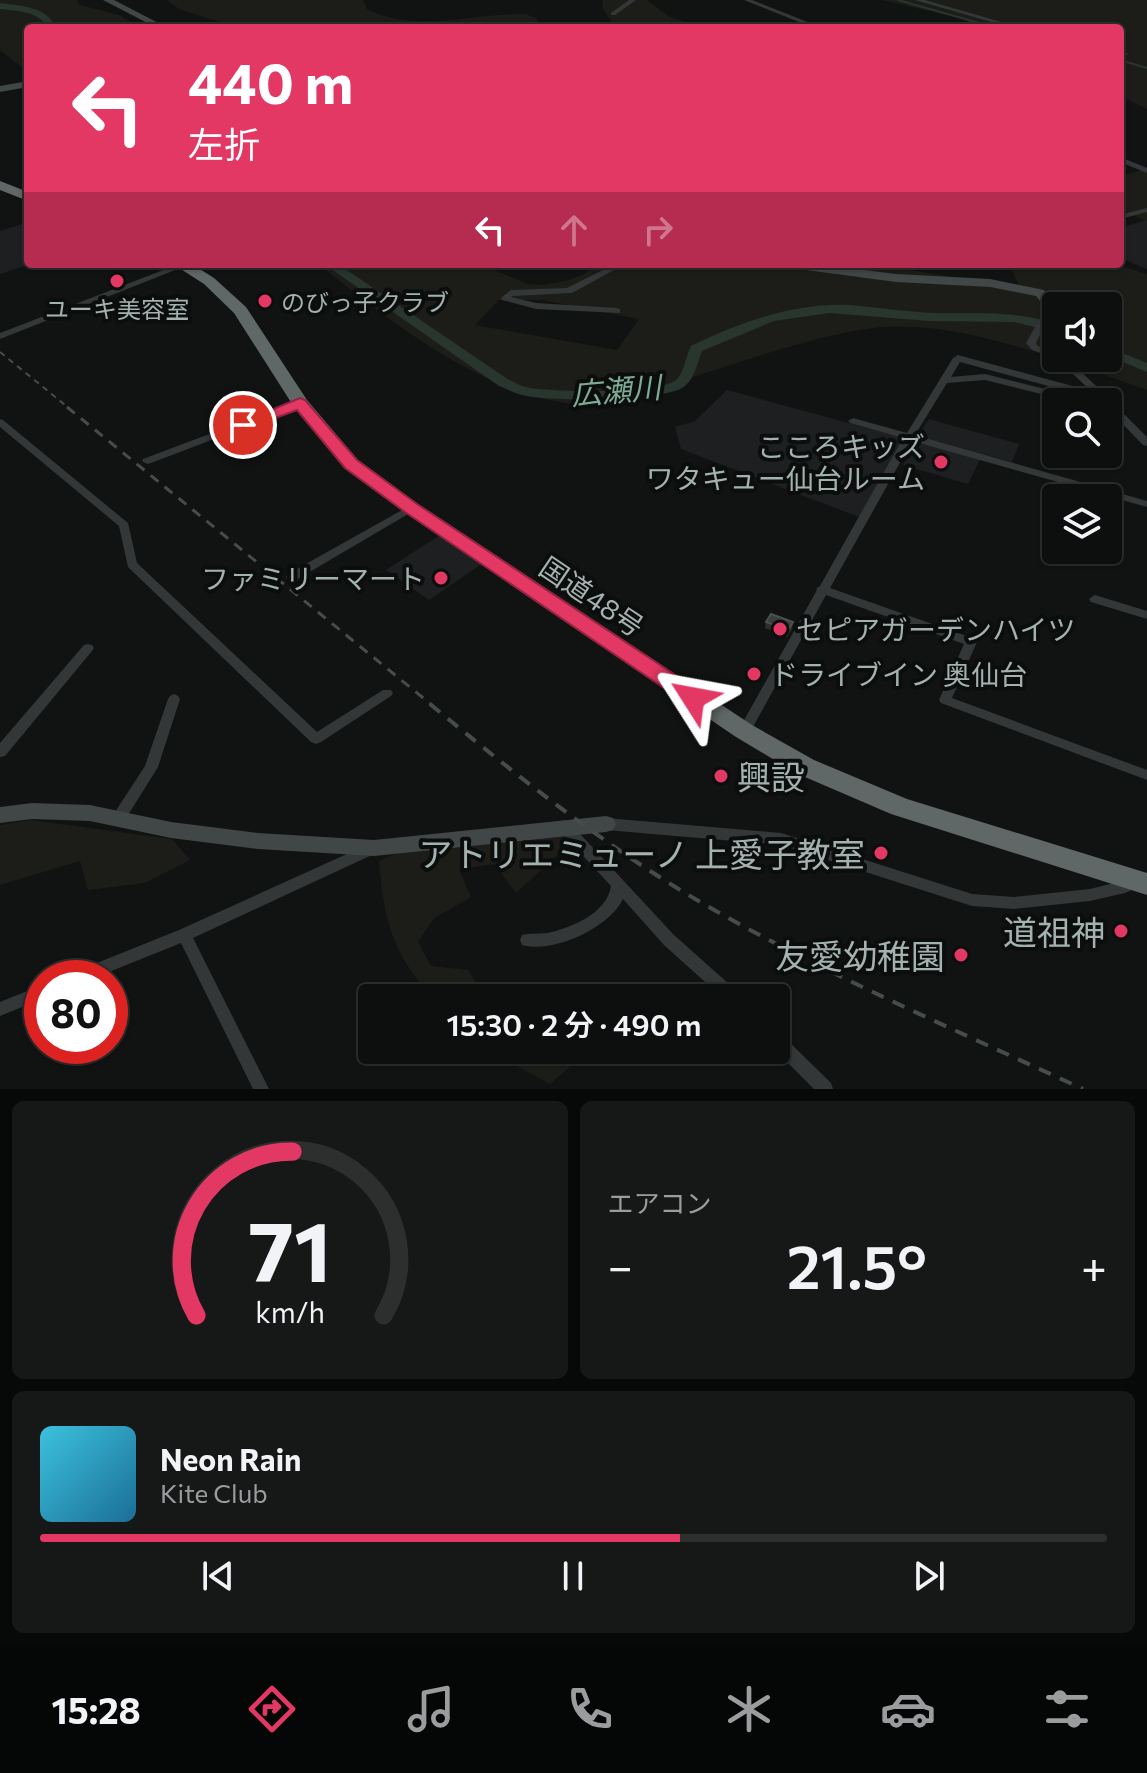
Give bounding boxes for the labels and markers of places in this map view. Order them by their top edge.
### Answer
marker: ユーキ美容室 [108,272,126,290]
place label: のびっ子クラブ [281,287,449,316]
marker: のびっ子クラブ [256,292,274,310]
place label: ユーキ美容室 [45,294,189,323]
pin [209,391,277,459]
place label: こころキッズ ワタキュー仙台ルーム [646,429,925,495]
marker: こころキッズ ワタキュー仙台ルーム [932,453,950,471]
place label: ファミリーマート [201,561,425,595]
marker: ファミリーマート [432,569,450,587]
place label: セピアガーデンハイツ [796,612,1075,646]
marker: セピアガーデンハイツ [771,620,789,638]
place label: ドライブイン 奥仙台 [770,657,1027,691]
marker: ドライブイン 奥仙台 [745,665,763,683]
place label: 興設 [737,755,805,797]
marker: 興設 [712,767,730,785]
place label: アトリエミューノ 上愛子教室 [419,832,865,874]
marker: アトリエミューノ 上愛子教室 [872,844,890,862]
place label: 道祖神 [1003,910,1105,952]
marker: 道祖神 [1112,922,1130,940]
place label: 友愛幼稚園 [775,934,945,976]
marker: 友愛幼稚園 [952,946,970,964]

